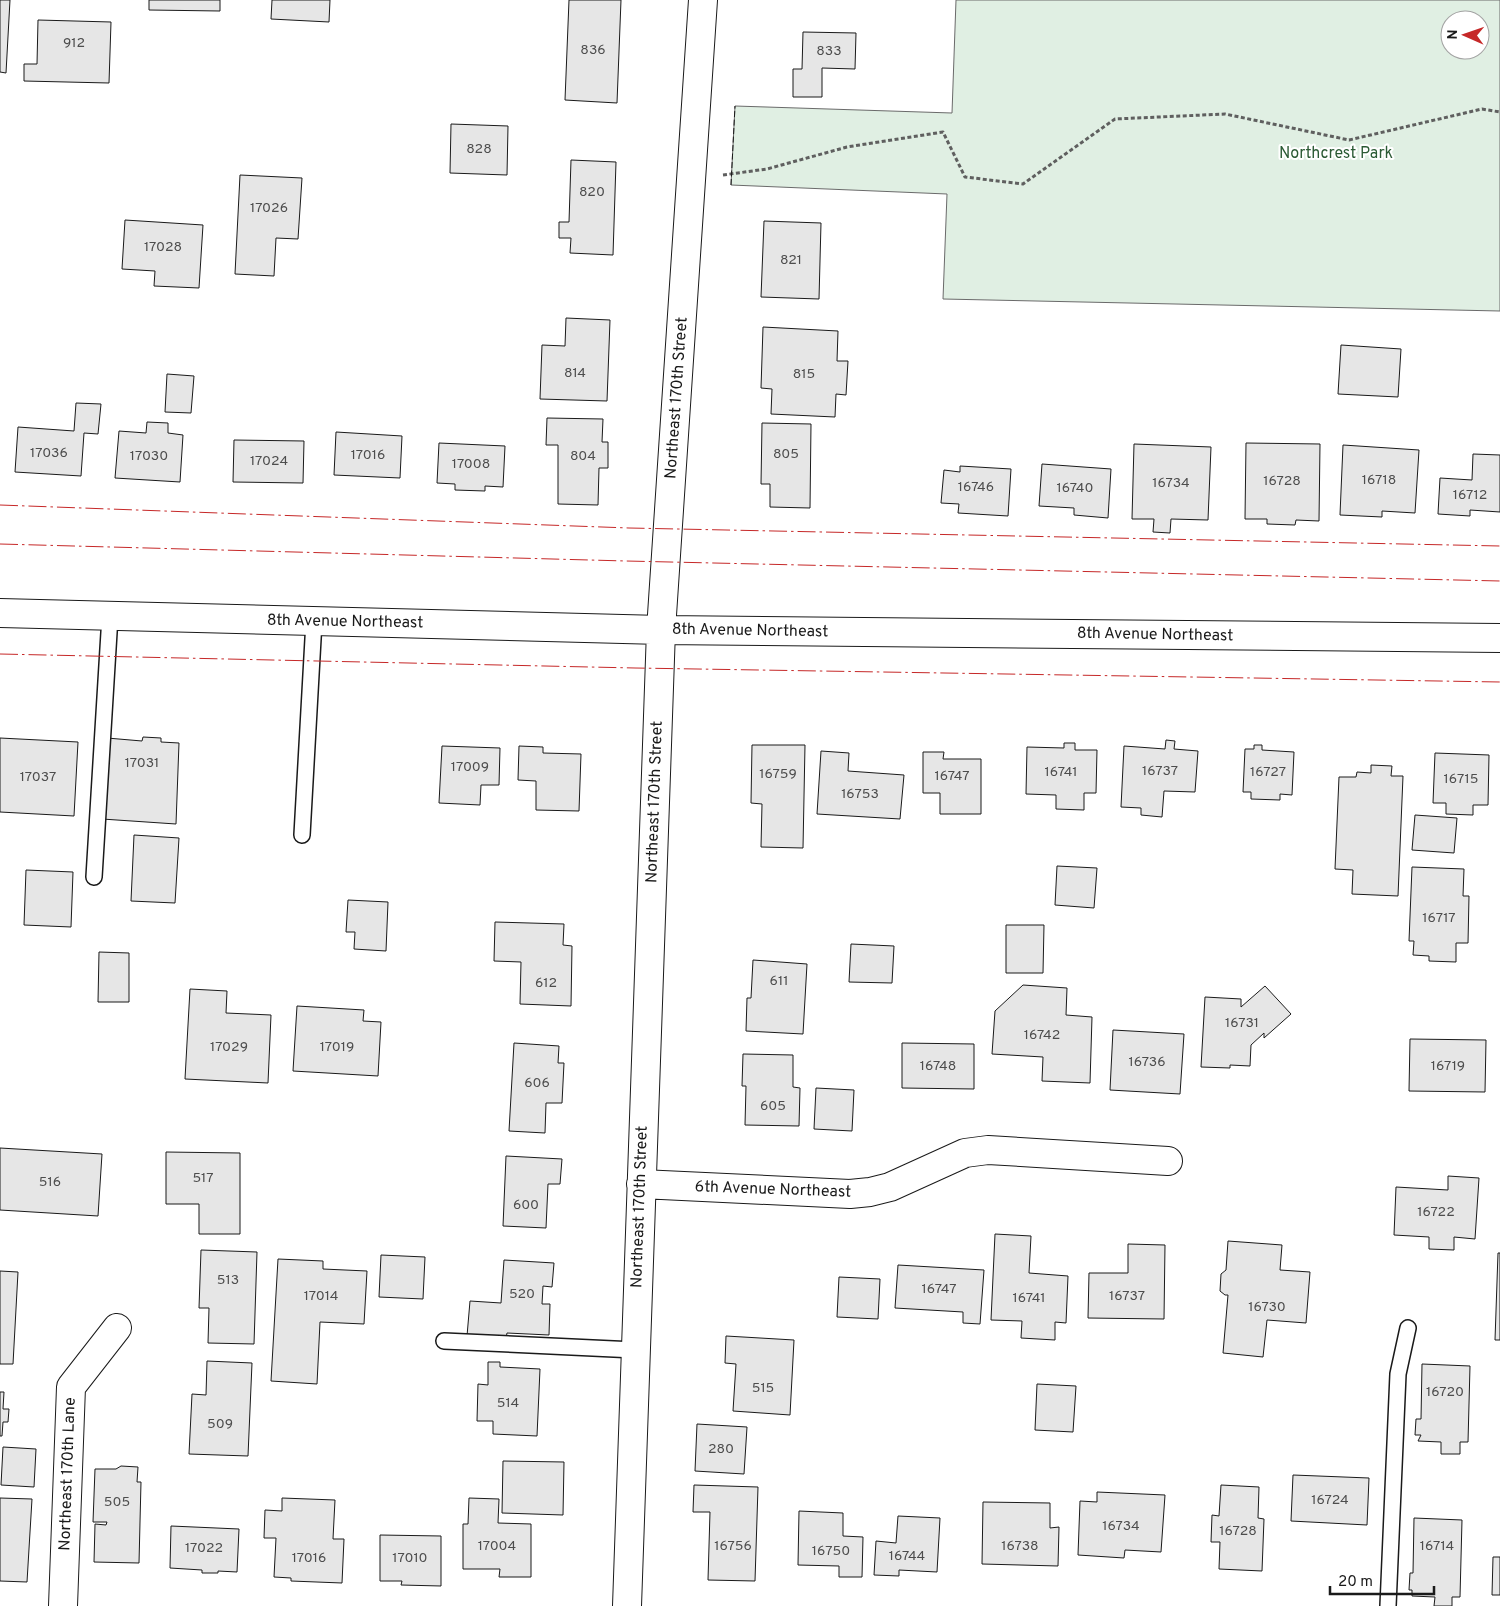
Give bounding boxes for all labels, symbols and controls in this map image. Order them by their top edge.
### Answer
north arrow [1440,10,1490,60]
text: N [1445,29,1462,40]
house number: 912 [63,35,85,52]
house number: 836 [580,42,606,59]
house number: 833 [816,43,842,60]
house number: 828 [466,141,492,158]
park label: Northcrest Park [1279,144,1393,164]
house number: 820 [579,184,605,201]
house number: 17026 [250,200,288,217]
house number: 17028 [144,239,182,256]
house number: 821 [780,252,802,269]
street label: Northeast 170th Street [661,316,693,480]
house number: 814 [564,365,586,382]
house number: 815 [793,366,815,383]
house number: 17036 [30,445,68,462]
house number: 805 [773,446,799,463]
house number: 17016 [351,447,385,464]
house number: 17030 [130,448,168,465]
house number: 804 [570,448,596,465]
house number: 17024 [250,453,288,470]
house number: 17008 [452,456,490,473]
house number: 16718 [1362,472,1396,489]
house number: 16728 [1263,473,1301,490]
house number: 16734 [1152,475,1190,492]
house number: 16746 [958,479,994,496]
house number: 16740 [1057,480,1093,497]
house number: 16712 [1453,487,1487,504]
street label: 8th Avenue Northeast [267,611,423,633]
street label: 8th Avenue Northeast [672,620,828,642]
street label: 8th Avenue Northeast [1077,624,1233,646]
street label: Northeast 170th Street [642,721,668,883]
house number: 17031 [125,755,159,772]
house number: 17009 [451,759,489,776]
house number: 16737 [1142,763,1178,780]
house number: 16741 [1044,764,1078,781]
house number: 16727 [1250,764,1286,781]
house number: 16759 [759,766,797,783]
house number: 16747 [934,768,970,785]
house number: 17037 [20,769,56,786]
house number: 16715 [1444,771,1478,788]
house number: 16753 [841,786,879,803]
house number: 16717 [1422,910,1456,927]
house number: 611 [770,973,788,990]
house number: 612 [535,975,557,992]
house number: 16731 [1225,1015,1259,1032]
house number: 16742 [1024,1027,1060,1044]
house number: 17029 [210,1039,248,1056]
house number: 17019 [320,1039,354,1056]
house number: 16736 [1128,1054,1166,1071]
house number: 16748 [920,1058,956,1075]
house number: 16719 [1431,1058,1465,1075]
house number: 606 [524,1075,550,1092]
house number: 605 [760,1098,786,1115]
street label: Northeast 170th Street [627,1126,653,1288]
house number: 517 [192,1170,214,1187]
house number: 516 [39,1174,61,1191]
street label: 6th Avenue Northeast [694,1177,852,1203]
house number: 600 [513,1197,539,1214]
house number: 16722 [1417,1204,1455,1221]
house number: 513 [217,1272,239,1289]
house number: 16747 [921,1281,957,1298]
house number: 520 [509,1286,535,1303]
house number: 17014 [304,1288,338,1305]
house number: 16737 [1109,1288,1145,1305]
house number: 16741 [1012,1290,1046,1307]
house number: 16730 [1248,1299,1286,1316]
house number: 515 [752,1380,774,1397]
house number: 16720 [1426,1384,1464,1401]
house number: 514 [497,1395,519,1412]
street label: Northeast 170th Lane [55,1397,81,1551]
house number: 509 [207,1416,233,1433]
house number: 280 [708,1441,734,1458]
house number: 16724 [1311,1492,1349,1509]
house number: 505 [104,1494,130,1511]
house number: 16734 [1102,1518,1140,1535]
house number: 16728 [1219,1523,1257,1540]
house number: 17004 [478,1538,516,1555]
house number: 16756 [714,1538,752,1555]
house number: 16738 [1001,1538,1039,1555]
house number: 16714 [1420,1538,1454,1555]
house number: 17022 [185,1540,223,1557]
house number: 16750 [812,1543,850,1560]
house number: 16744 [889,1548,925,1565]
house number: 17016 [292,1550,326,1567]
house number: 17010 [392,1550,428,1567]
scale bar [1330,1564,1434,1596]
text: 20 m [1338,1573,1373,1592]

